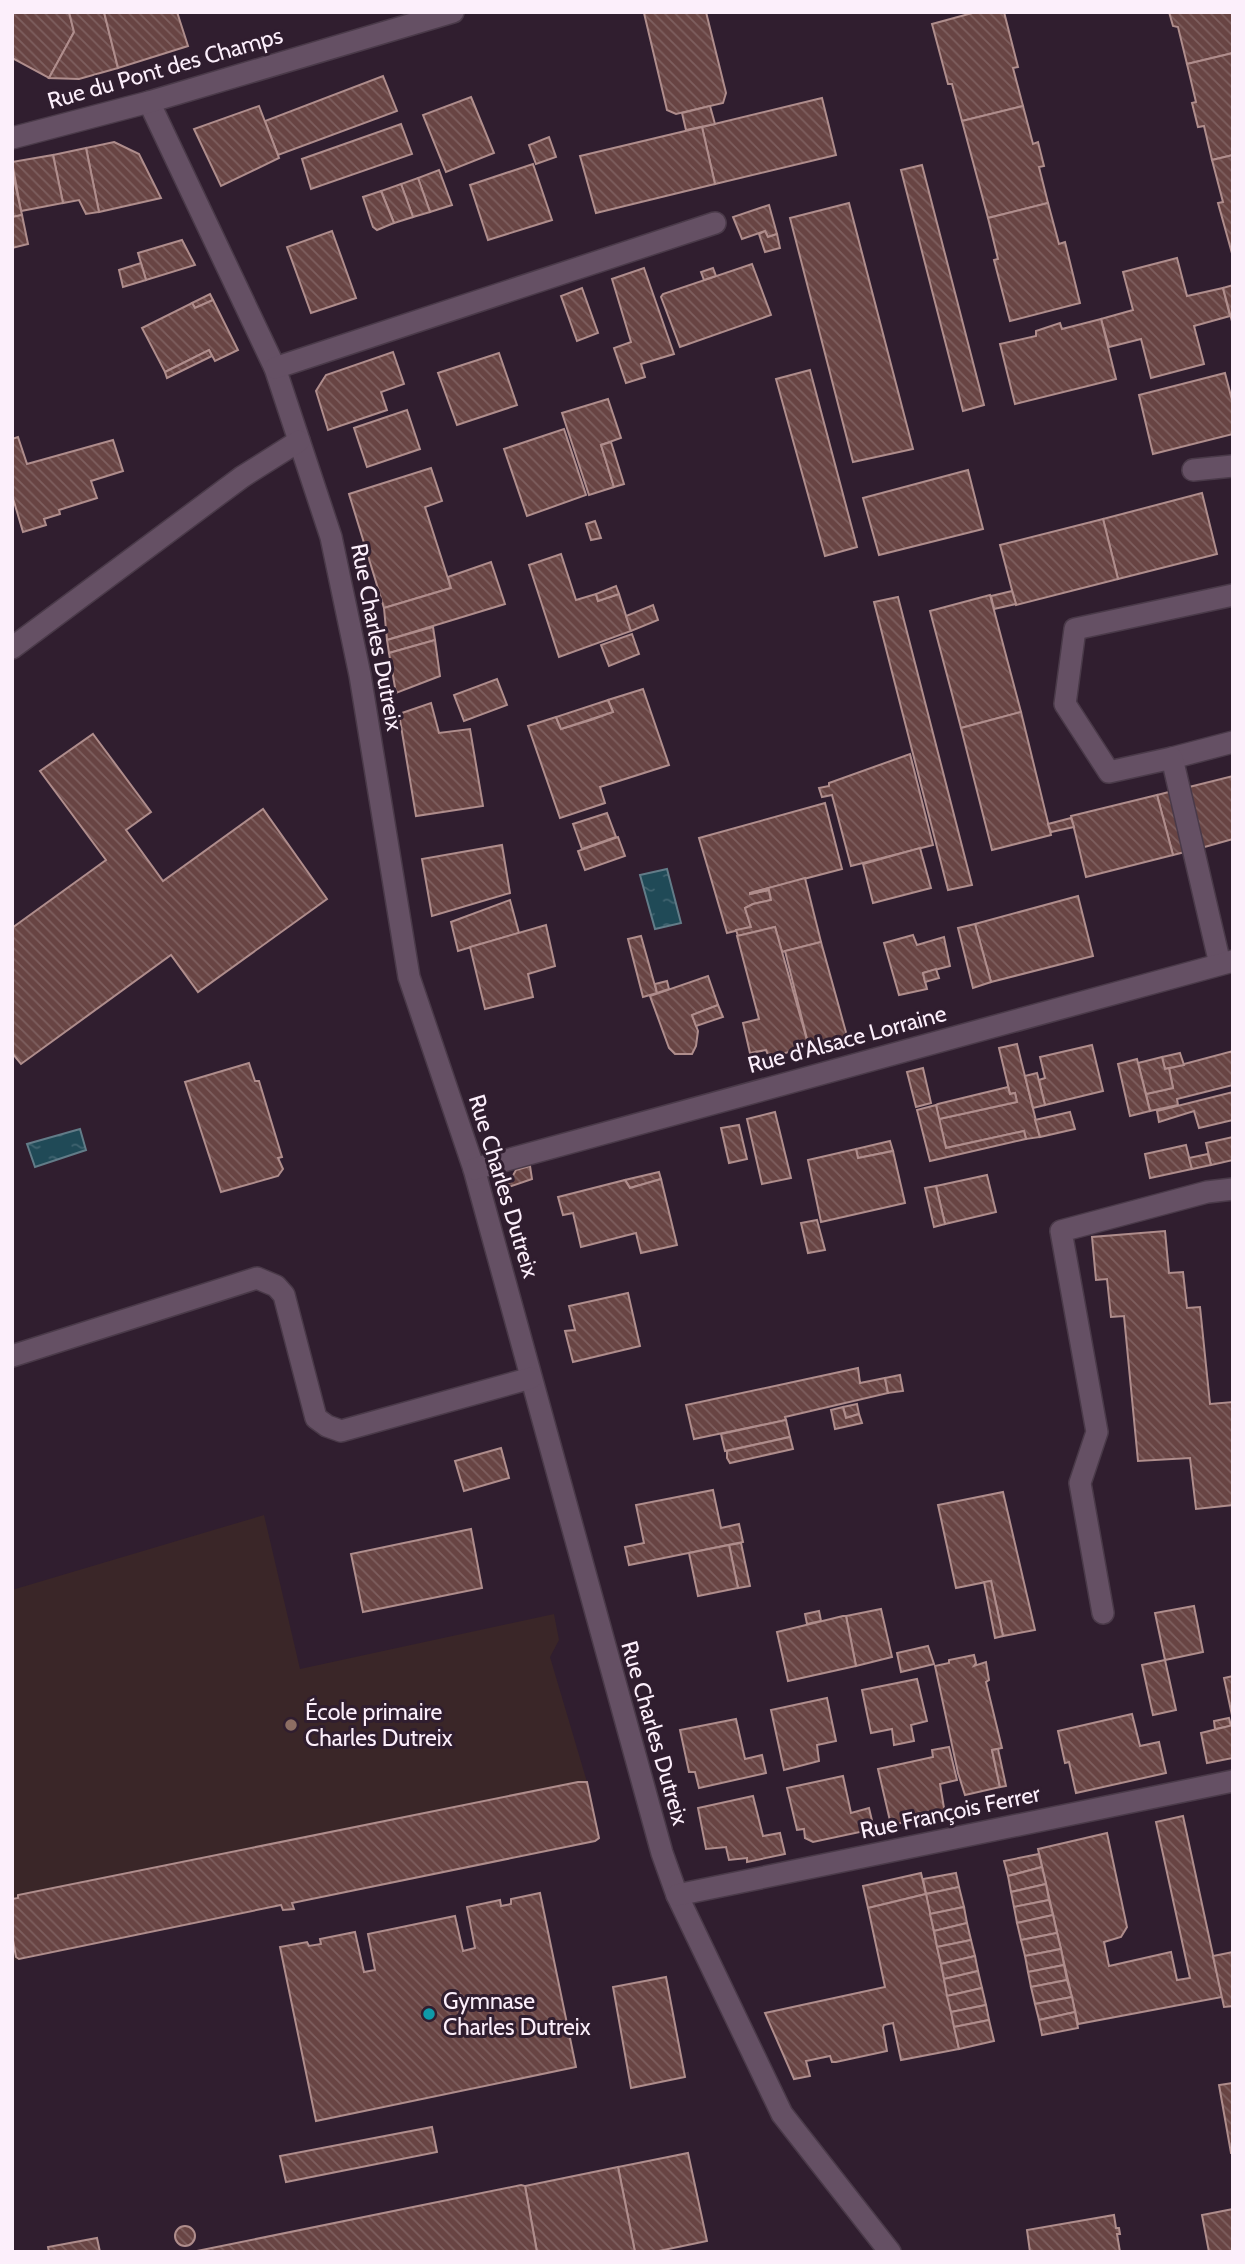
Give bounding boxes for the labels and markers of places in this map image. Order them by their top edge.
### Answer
place label: École primaire Charles Dutreix [305,1697,453,1752]
marker: École primaire Charles Dutreix [283,1717,299,1733]
place label: Gymnase Charles Dutreix [443,1987,591,2041]
marker: Gymnase Charles Dutreix [421,2006,437,2022]

